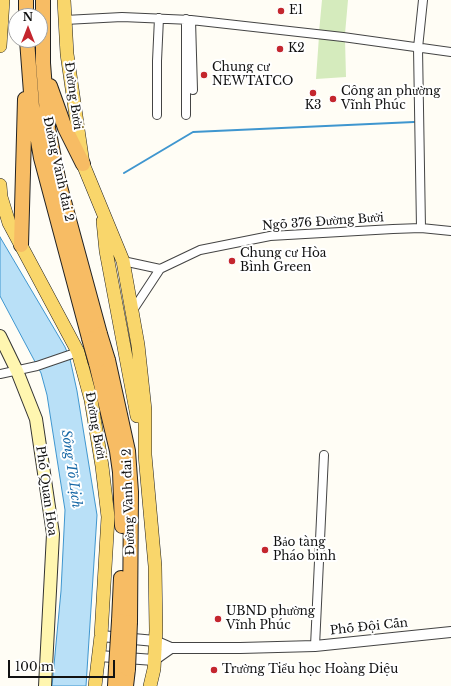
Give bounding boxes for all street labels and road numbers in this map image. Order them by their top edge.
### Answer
street label: Đường Bưởi [61,59,85,133]
street label: Đường Vành đai 2 [40,114,76,224]
street label: Ngõ 376 Đường Bưởi [260,210,386,234]
street label: Đường Bưởi [82,389,108,463]
street label: Phố Quan Hoa [33,445,59,537]
street label: Đường Vành đai 2 [120,447,138,557]
street label: Phố Đội Cấn [329,616,409,638]

